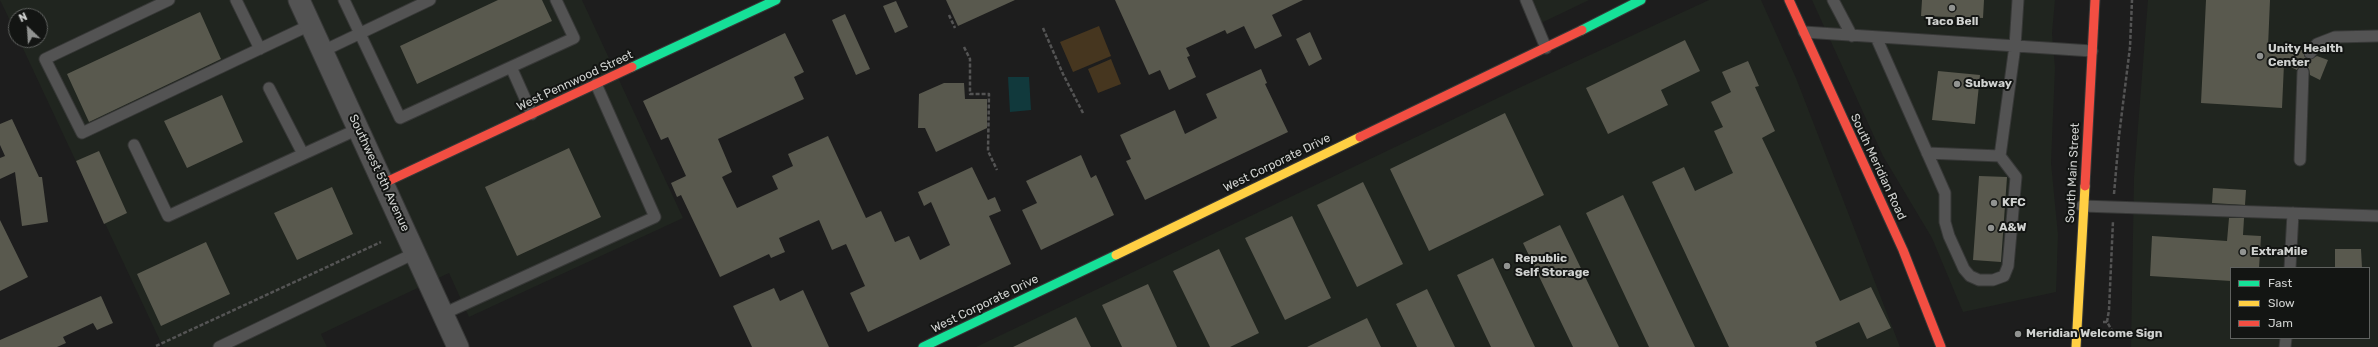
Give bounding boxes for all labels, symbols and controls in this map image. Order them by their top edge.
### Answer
marker: Taco Bell [1947,3,1957,13]
north arrow [8,8,48,48]
text: N [17,10,29,25]
place label: Taco Bell [1926,15,1978,29]
place label: Unity Health Center [2268,42,2343,70]
street label: West Pennwood Street [515,48,635,114]
marker: Unity Health Center [2255,51,2265,61]
place label: Subway [1965,77,2012,91]
marker: Subway [1952,79,1962,89]
street label: Southwest 5th Avenue [346,112,412,234]
street label: South Meridian Road [1847,112,1909,222]
street label: South Main Street [2063,122,2083,224]
street label: West Corporate Drive [1221,131,1333,195]
place label: KFC [2002,196,2026,210]
marker: KFC [1989,198,1999,208]
place label: A&W [1999,221,2026,235]
marker: A&W [1986,223,1996,233]
place label: ExtraMile [2251,245,2308,259]
marker: ExtraMile [2238,247,2248,257]
place label: Republic Self Storage [1515,252,1589,280]
marker: Republic Self Storage [1502,261,1512,271]
legend [2230,267,2370,339]
street label: West Corporate Drive [929,272,1041,336]
text: Fast [2268,276,2292,290]
text: Slow [2268,296,2295,310]
text: Jam [2268,316,2293,330]
place label: Meridian Welcome Sign [2026,327,2162,341]
marker: Meridian Welcome Sign [2013,329,2023,339]

